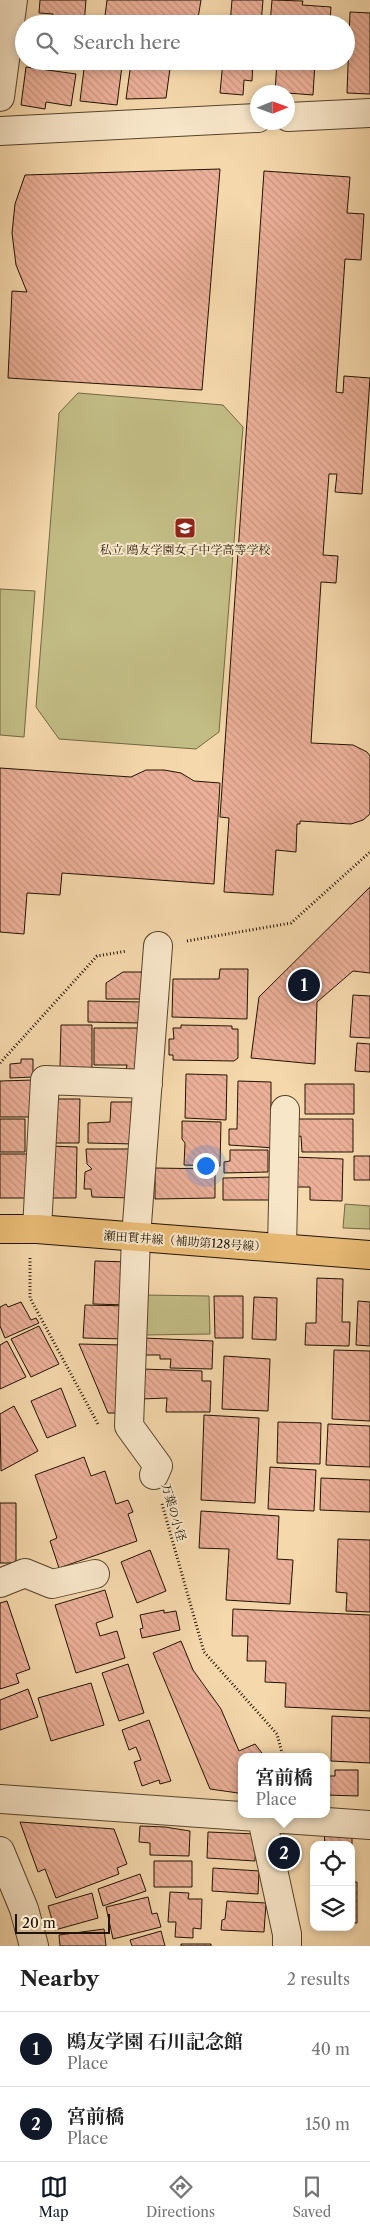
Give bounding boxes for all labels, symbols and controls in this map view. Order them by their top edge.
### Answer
search box [15,15,355,70]
icon: search [33,29,61,57]
text: Search here [73,31,181,54]
north arrow [250,85,295,130]
school or university icon: 私立 鴎友学園女子中学高等学校 [173,516,197,540]
place label: 私立 鴎友学園女子中学高等学校 [99,542,271,557]
pin: 1 [288,966,320,1004]
your location [193,1153,219,1179]
street label: 瀬田貫井線（補助第128号線） [103,1228,267,1254]
street label: 万葉の小径 [159,1481,189,1543]
popup [238,1753,330,1818]
text: 宮前橋 [255,1766,313,1789]
text: Place [255,1789,297,1809]
pin: 2 [268,1834,300,1872]
map controls [310,1841,355,1931]
button: locate [310,1841,355,1886]
button: layers [310,1886,355,1931]
scale bar [15,1911,110,1934]
text: 20 m [22,1914,56,1932]
text: Nearby [20,1966,99,1991]
text: 2 results [287,1969,350,1989]
text: 鴎友学園 石川記念館 [67,2030,243,2053]
text: 1 [32,2039,40,2059]
text: 40 m [311,2039,350,2059]
text: Place [67,2053,108,2073]
text: 宮前橋 [67,2105,124,2128]
text: 2 [31,2114,41,2134]
text: 150 m [305,2114,350,2134]
text: Place [67,2128,108,2148]
tab: Map [39,2173,69,2221]
tab: Directions [146,2173,215,2221]
tab: Saved [292,2173,331,2221]

